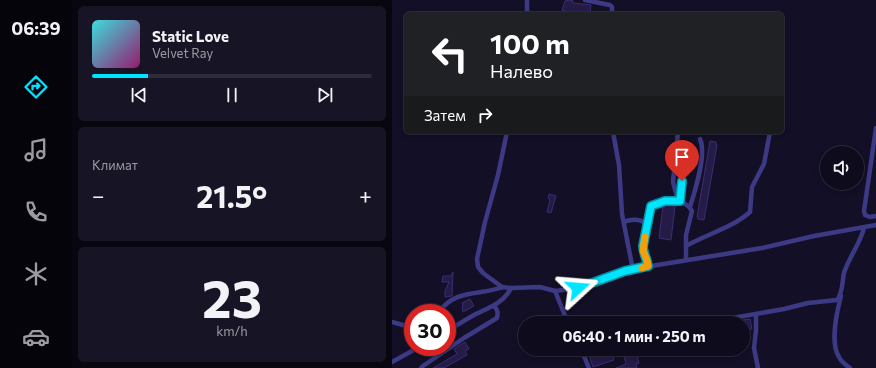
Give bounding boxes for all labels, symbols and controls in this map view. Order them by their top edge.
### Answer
text: 06:39 [11,17,61,39]
text: 100 m [490,26,570,60]
text: Static Love [152,27,229,45]
icon: left [424,28,476,80]
text: Velvet Ray [152,45,213,61]
text: Налево [490,60,553,82]
icon: directions [22,73,50,101]
icon: previous [128,84,150,106]
icon: pause [221,84,243,106]
icon: next [314,84,336,106]
icon: right [474,104,496,126]
text: Затем [424,106,466,124]
icon: music [22,136,50,164]
pin [665,140,699,181]
icon: arrive [671,146,693,168]
map controls [820,146,864,190]
button: sound [820,146,864,190]
text: Климат [92,157,138,173]
text: 21.5° [196,177,267,214]
text: − [92,182,105,209]
text: + [359,182,372,209]
icon: phone [22,198,50,226]
icon: climate [22,260,50,288]
text: 23 [202,265,262,329]
position arrow [557,267,599,309]
speed limit sign: 30 [404,304,456,356]
icon: car [22,323,50,351]
text: km/h [216,323,248,339]
text: 06:40 · 1 мин · 250 m [562,327,706,345]

